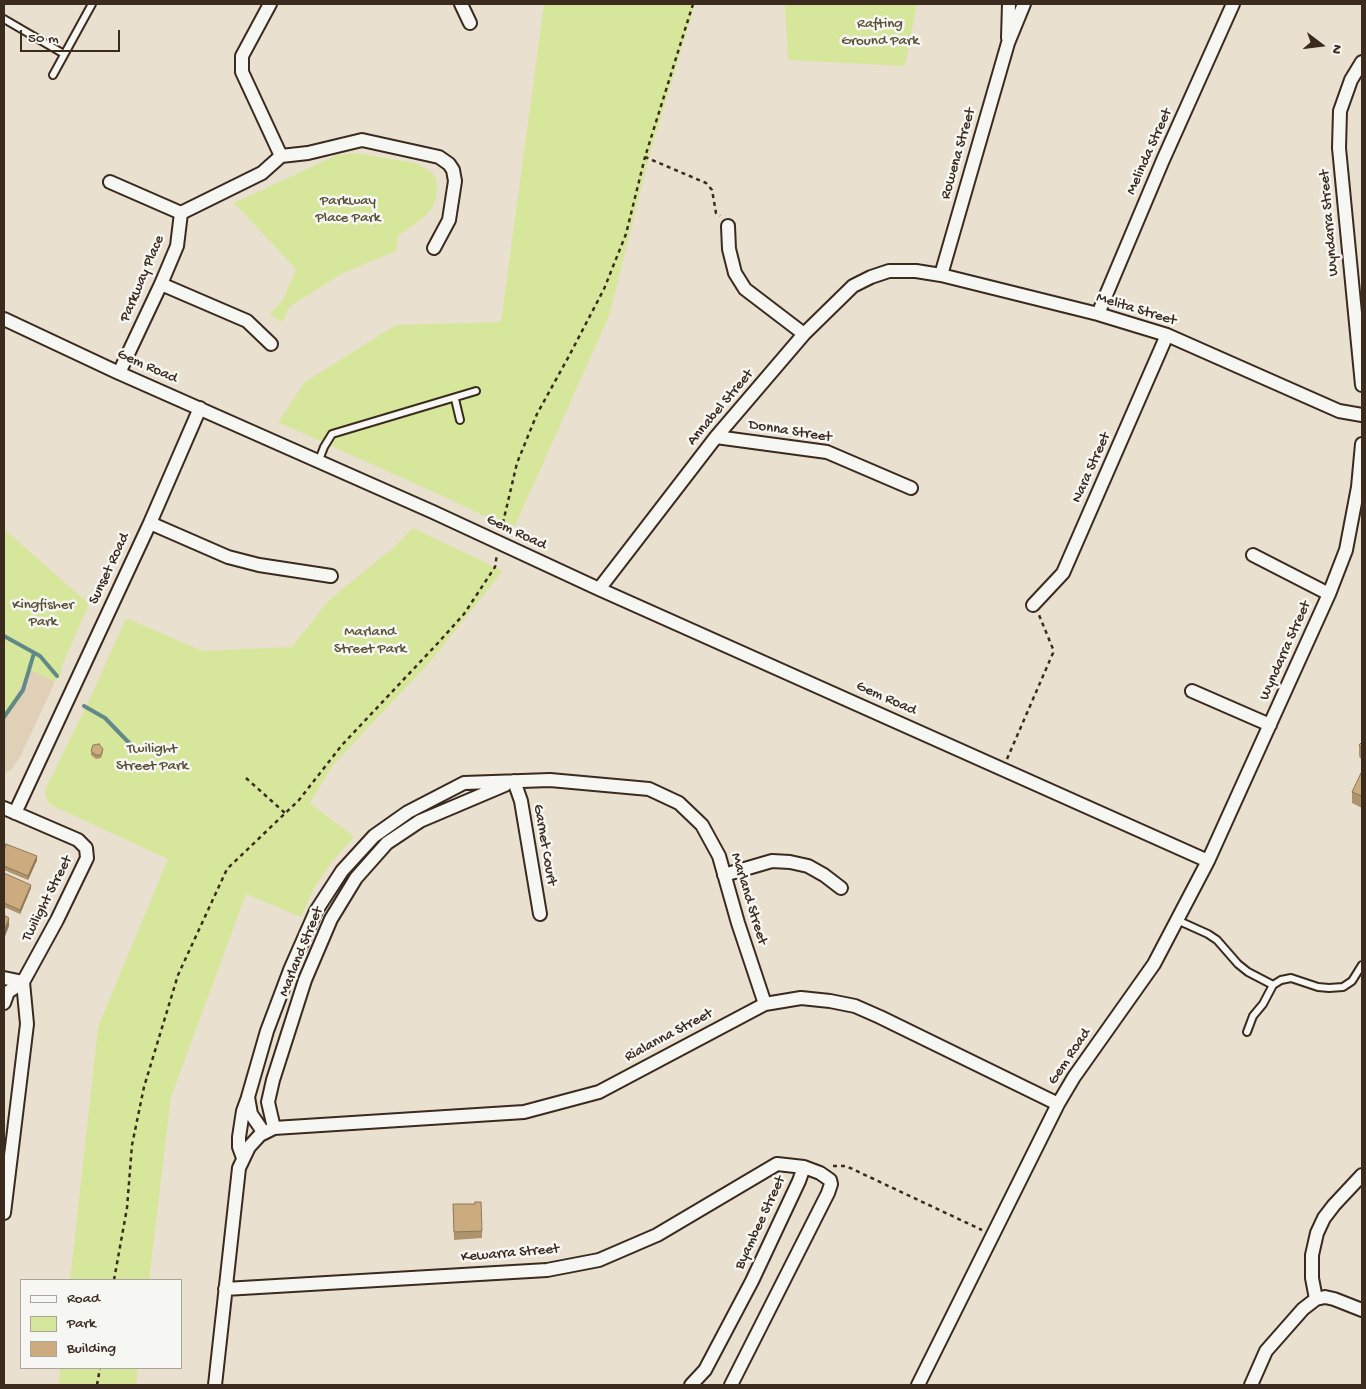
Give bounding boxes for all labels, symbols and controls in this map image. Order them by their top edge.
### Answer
park label: Rafting Ground Park [841,16,919,51]
scale bar [22,20,122,52]
north arrow [1296,20,1346,70]
text: 50 m [28,30,59,48]
text: N [1327,42,1345,56]
street label: Rowena Street [937,106,981,202]
street label: Melinda Street [1123,106,1177,198]
street label: Wyndarra Street [1316,169,1344,277]
park label: Parkway Place Park [316,193,380,228]
street label: Parkway Place [117,233,169,325]
street label: Melita Street [1094,289,1178,331]
street label: Gem Road [114,346,180,388]
street label: Annabel Street [684,366,758,450]
street label: Donna Street [747,417,833,447]
street label: Nara Street [1068,430,1116,506]
street label: Gem Road [483,511,549,555]
street label: Sunset Road [86,530,134,608]
park label: Kingfisher Park [12,597,74,632]
street label: Wyndarra Street [1256,599,1316,703]
park label: Marland Street Park [334,624,406,659]
street label: Gem Road [853,678,919,720]
park label: Twilight Street Park [116,741,188,776]
street label: Garnet Court [528,803,560,887]
street label: Marland Street [725,851,771,947]
street label: Twilight Street [19,853,77,945]
street label: Marland Street [276,905,328,999]
street label: Rialanna Street [622,1005,716,1067]
street label: Gem Road [1045,1025,1095,1089]
street label: Byambee Street [732,1173,790,1273]
street label: Kewarra Street [460,1241,560,1267]
legend [20,1279,182,1369]
text: Road [67,1290,100,1308]
text: Park [67,1315,96,1333]
text: Building [67,1340,116,1358]

